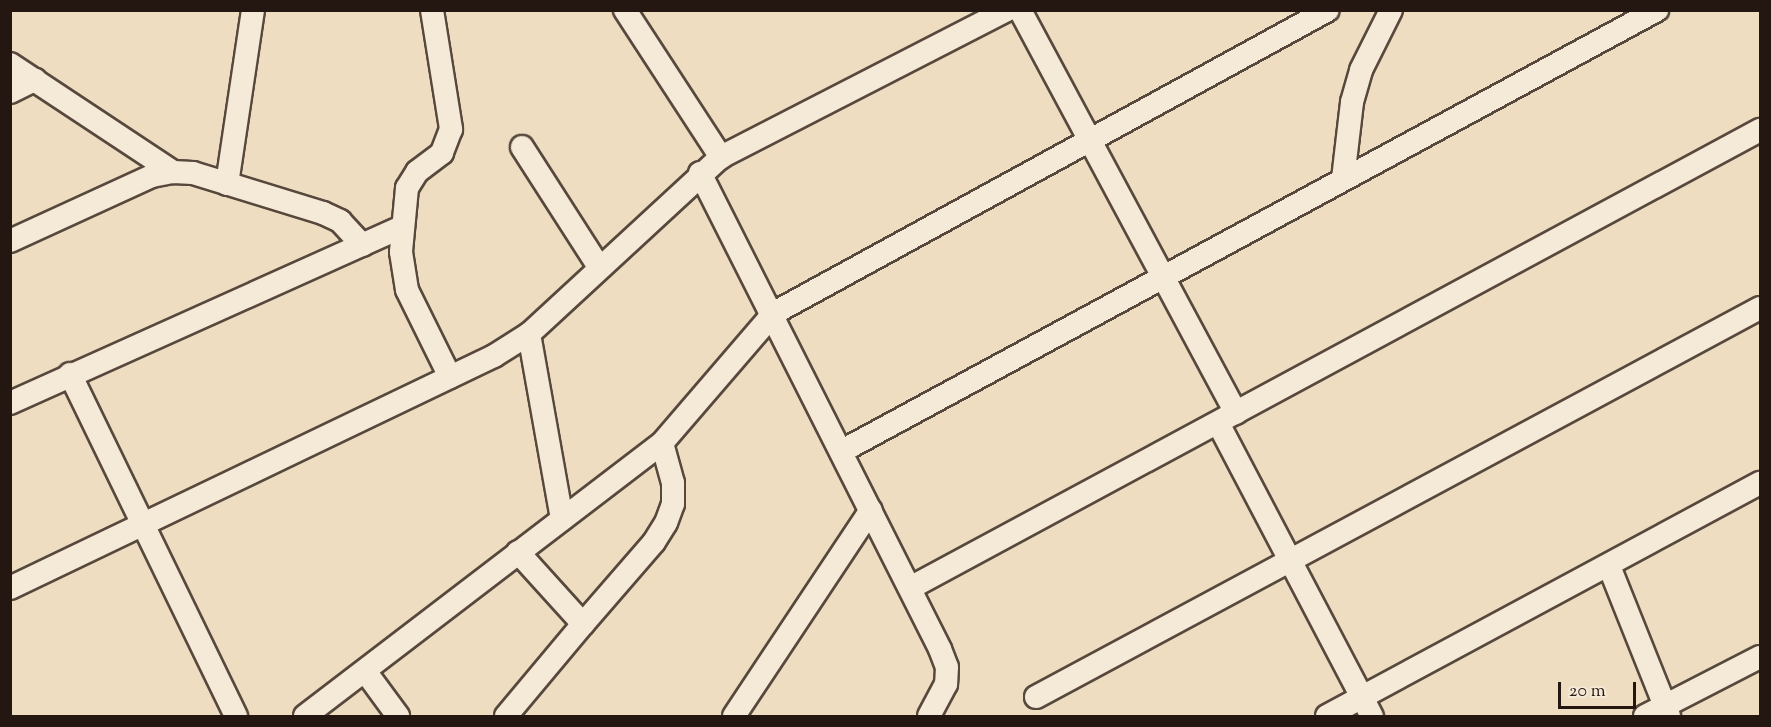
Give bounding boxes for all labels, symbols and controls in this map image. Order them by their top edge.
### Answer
scale bar [1561,670,1639,708]
text: 20 m [1569,679,1606,705]

